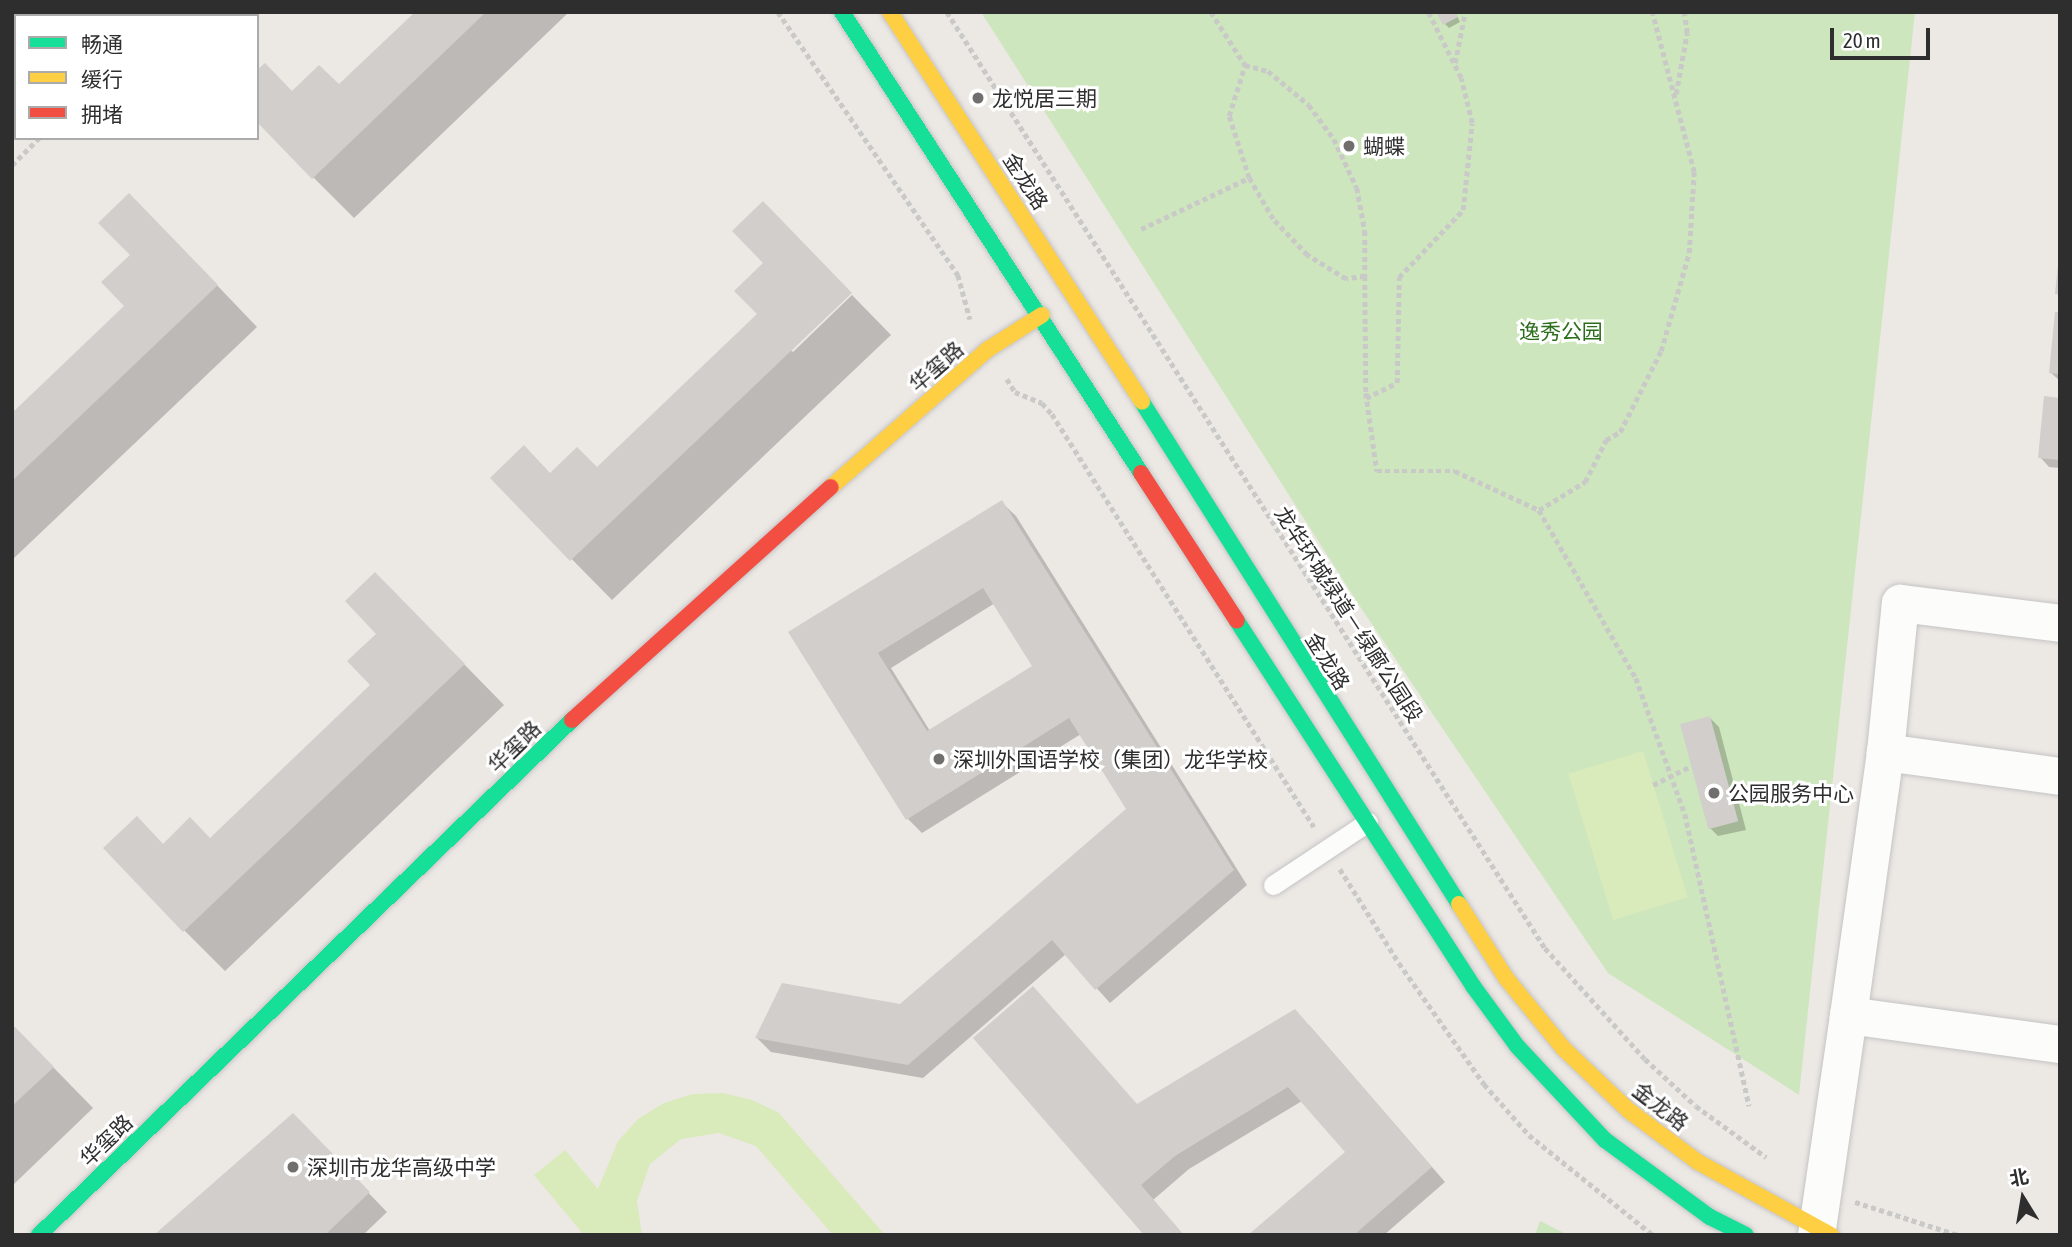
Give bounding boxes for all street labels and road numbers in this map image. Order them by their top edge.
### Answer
street label: 金龙路 [998,148,1054,214]
street label: 华玺路 [904,336,968,396]
street label: 龙华环城绿道－绿廊公园段 [1270,501,1428,727]
street label: 金龙路 [1301,628,1355,694]
street label: 华玺路 [483,715,545,777]
street label: 金龙路 [1628,1077,1694,1135]
street label: 华玺路 [75,1109,137,1171]

